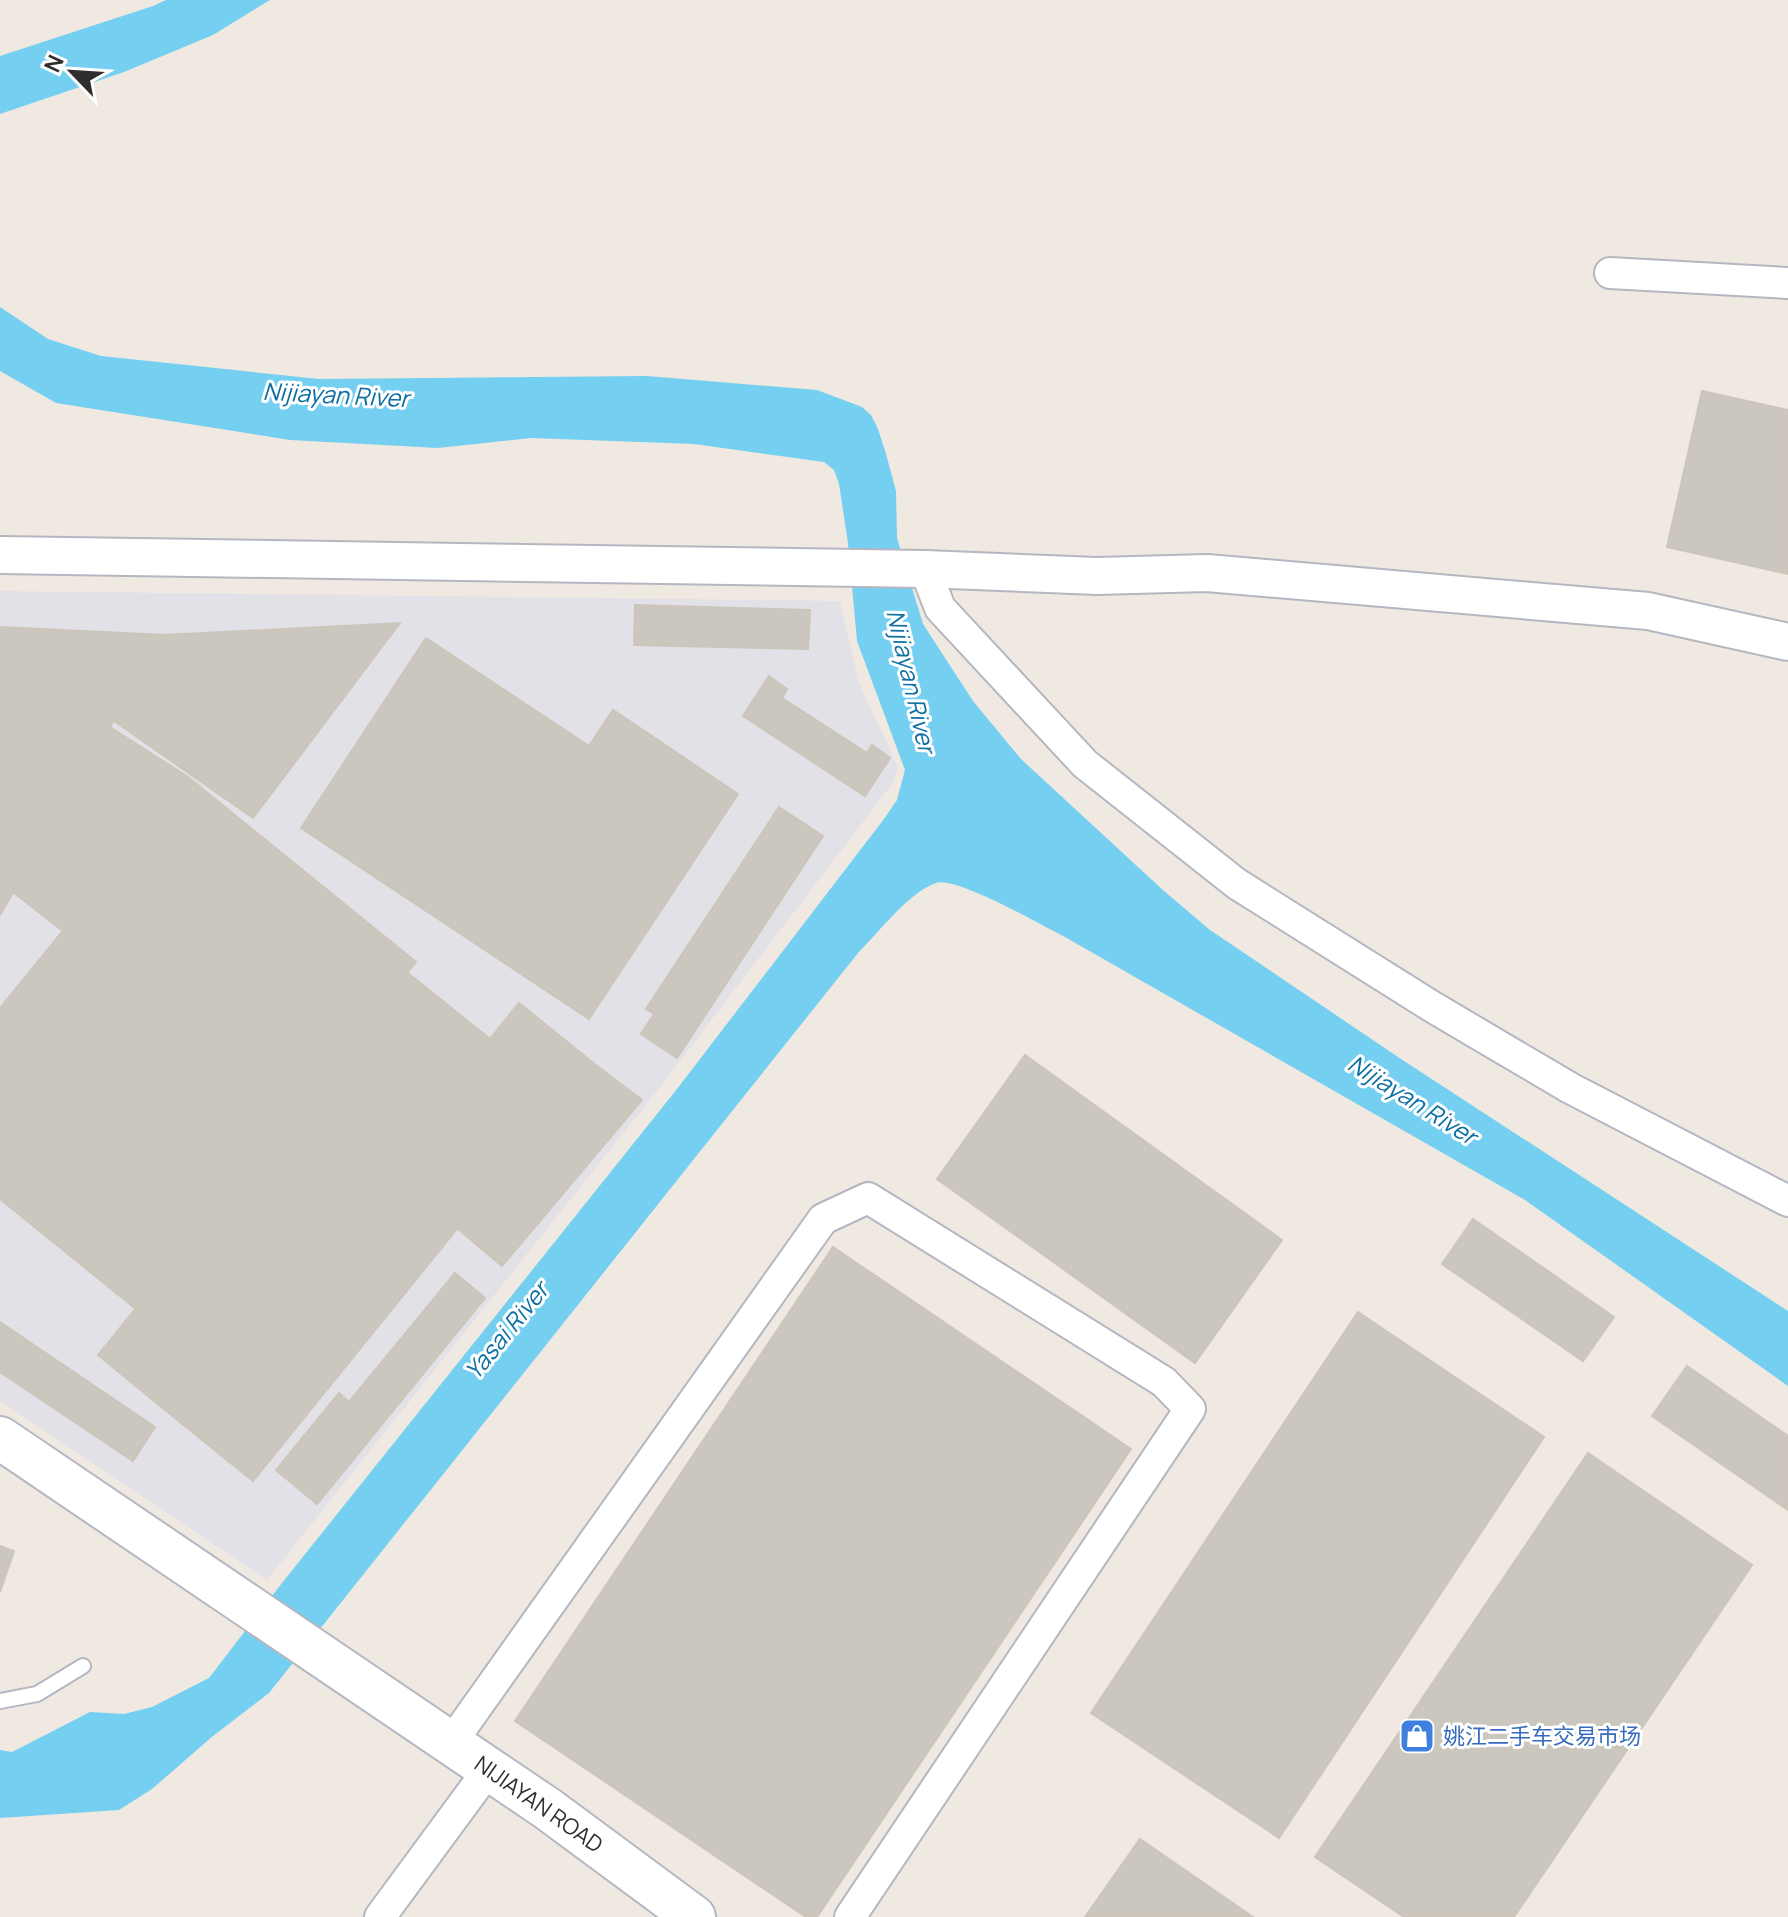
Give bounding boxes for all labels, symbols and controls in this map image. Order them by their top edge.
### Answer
north arrow [32,32,112,112]
text: N [37,50,71,77]
water label: Nijiayan River [262,374,413,414]
water label: Nijiayan River [880,606,945,759]
water label: Nijiayan River [1342,1046,1486,1153]
water label: Yasai River [457,1272,557,1386]
shop icon: 姚江二手车交易市场 [1398,1717,1436,1755]
place label: 姚江二手车交易市场 [1443,1721,1641,1751]
street label: NIJIAYAN ROAD [469,1749,609,1859]

